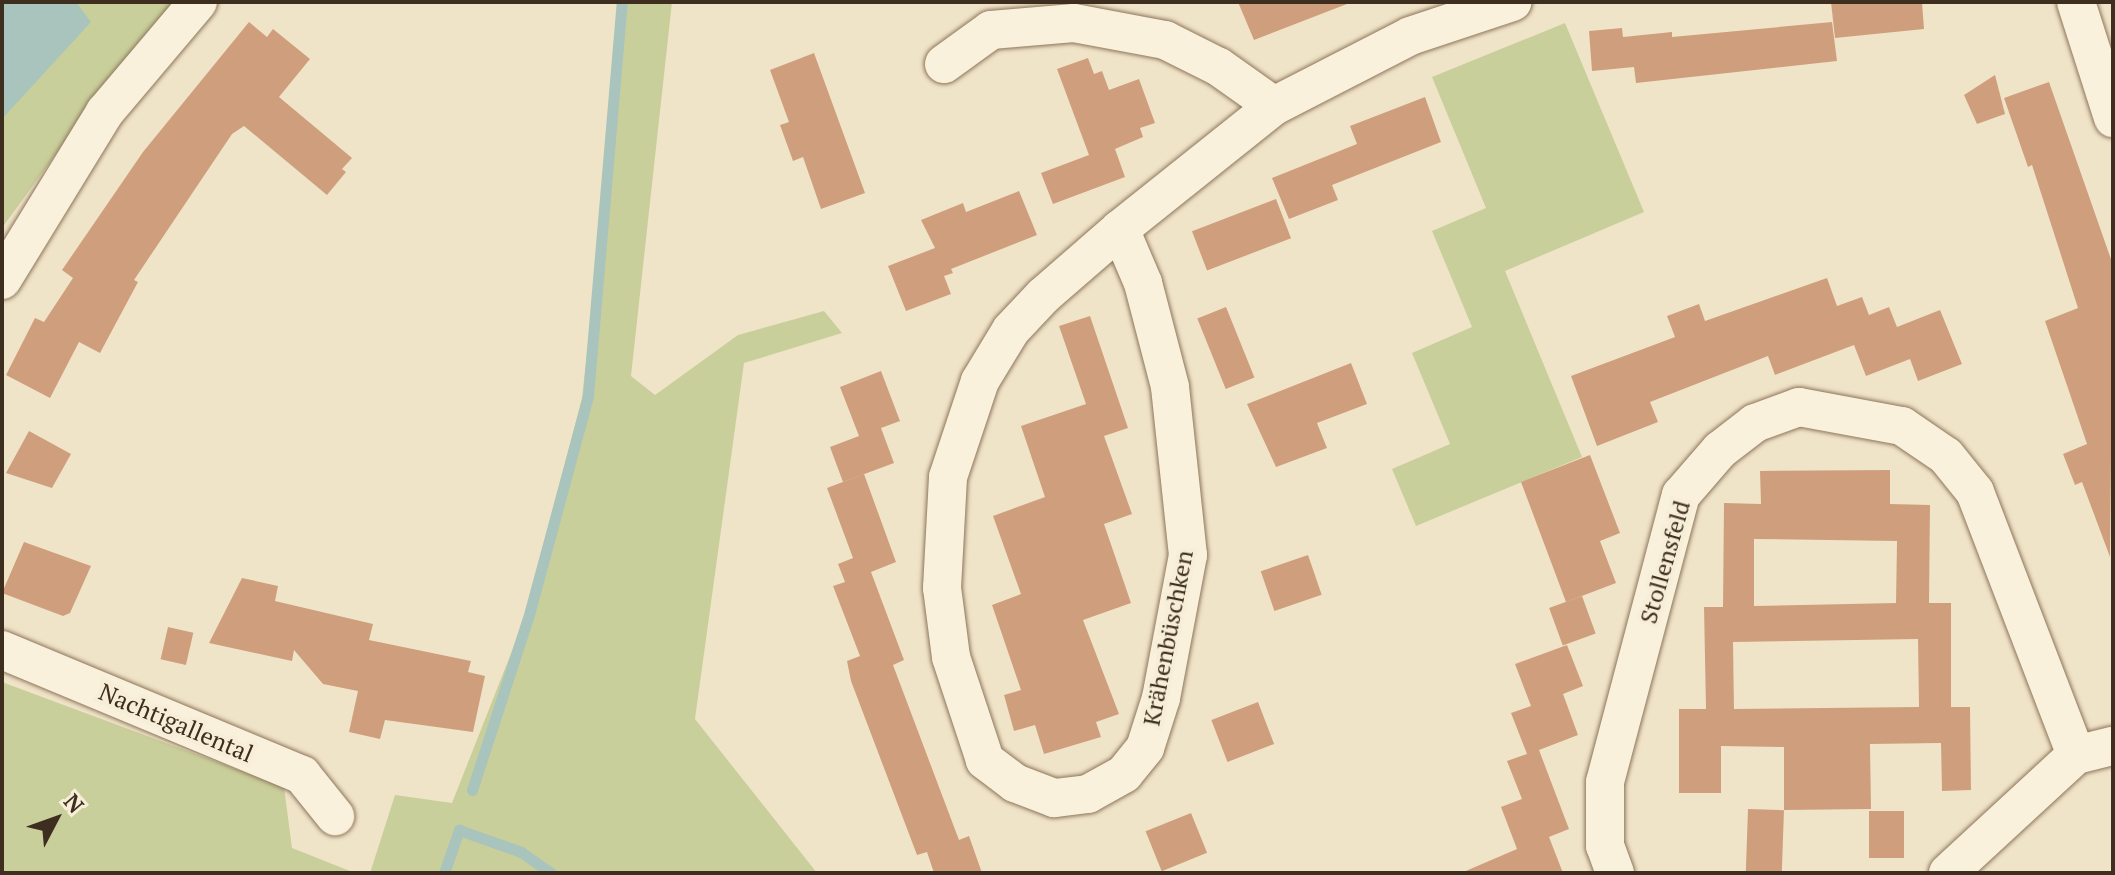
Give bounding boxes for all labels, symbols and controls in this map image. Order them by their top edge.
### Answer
street label: Stollensfeld [1634,497,1696,627]
street label: Krähenbüschken [1137,548,1199,728]
street label: Nachtigallental [94,678,258,768]
north arrow [16,779,96,859]
text: N [58,787,91,819]

